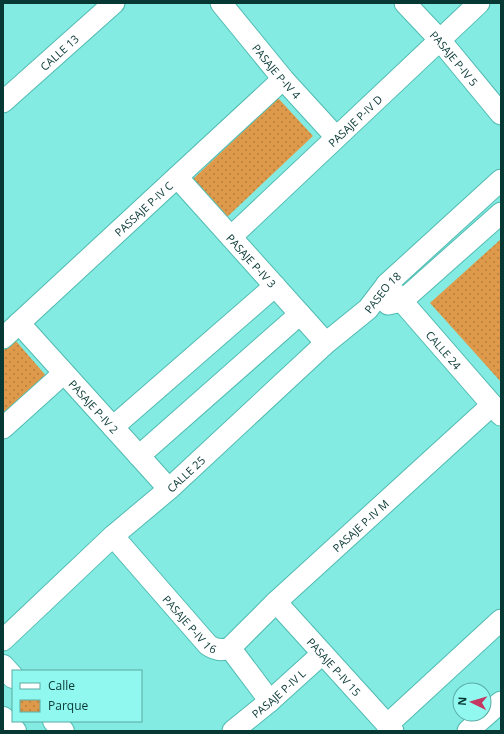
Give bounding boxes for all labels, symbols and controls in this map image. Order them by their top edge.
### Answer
street label: PASAJE P-IV 5 [427,27,482,89]
street label: CALLE 13 [36,31,81,73]
street label: PASAJE P-IV 4 [249,40,305,102]
street label: PASAJE P-IV D [324,91,385,150]
street label: PASSAJE P-IV C [111,178,176,239]
street label: PASAJE P-IV 3 [224,230,280,290]
street label: PASEO 18 [360,268,404,316]
street label: CALLE 24 [423,327,466,373]
street label: PASAJE P-IV 2 [66,376,122,436]
street label: CALLE 25 [163,452,208,495]
street label: PASAJE P-IV M [329,496,392,555]
street label: PASAJE P-IV 16 [160,591,219,656]
street label: PASAJE P-IV 15 [304,634,365,699]
street label: PASAJE P-IV L [248,665,308,721]
legend [12,670,142,722]
text: Calle [48,677,75,694]
north arrow [452,682,492,722]
text: N [454,696,469,706]
text: Parque [48,697,88,714]

